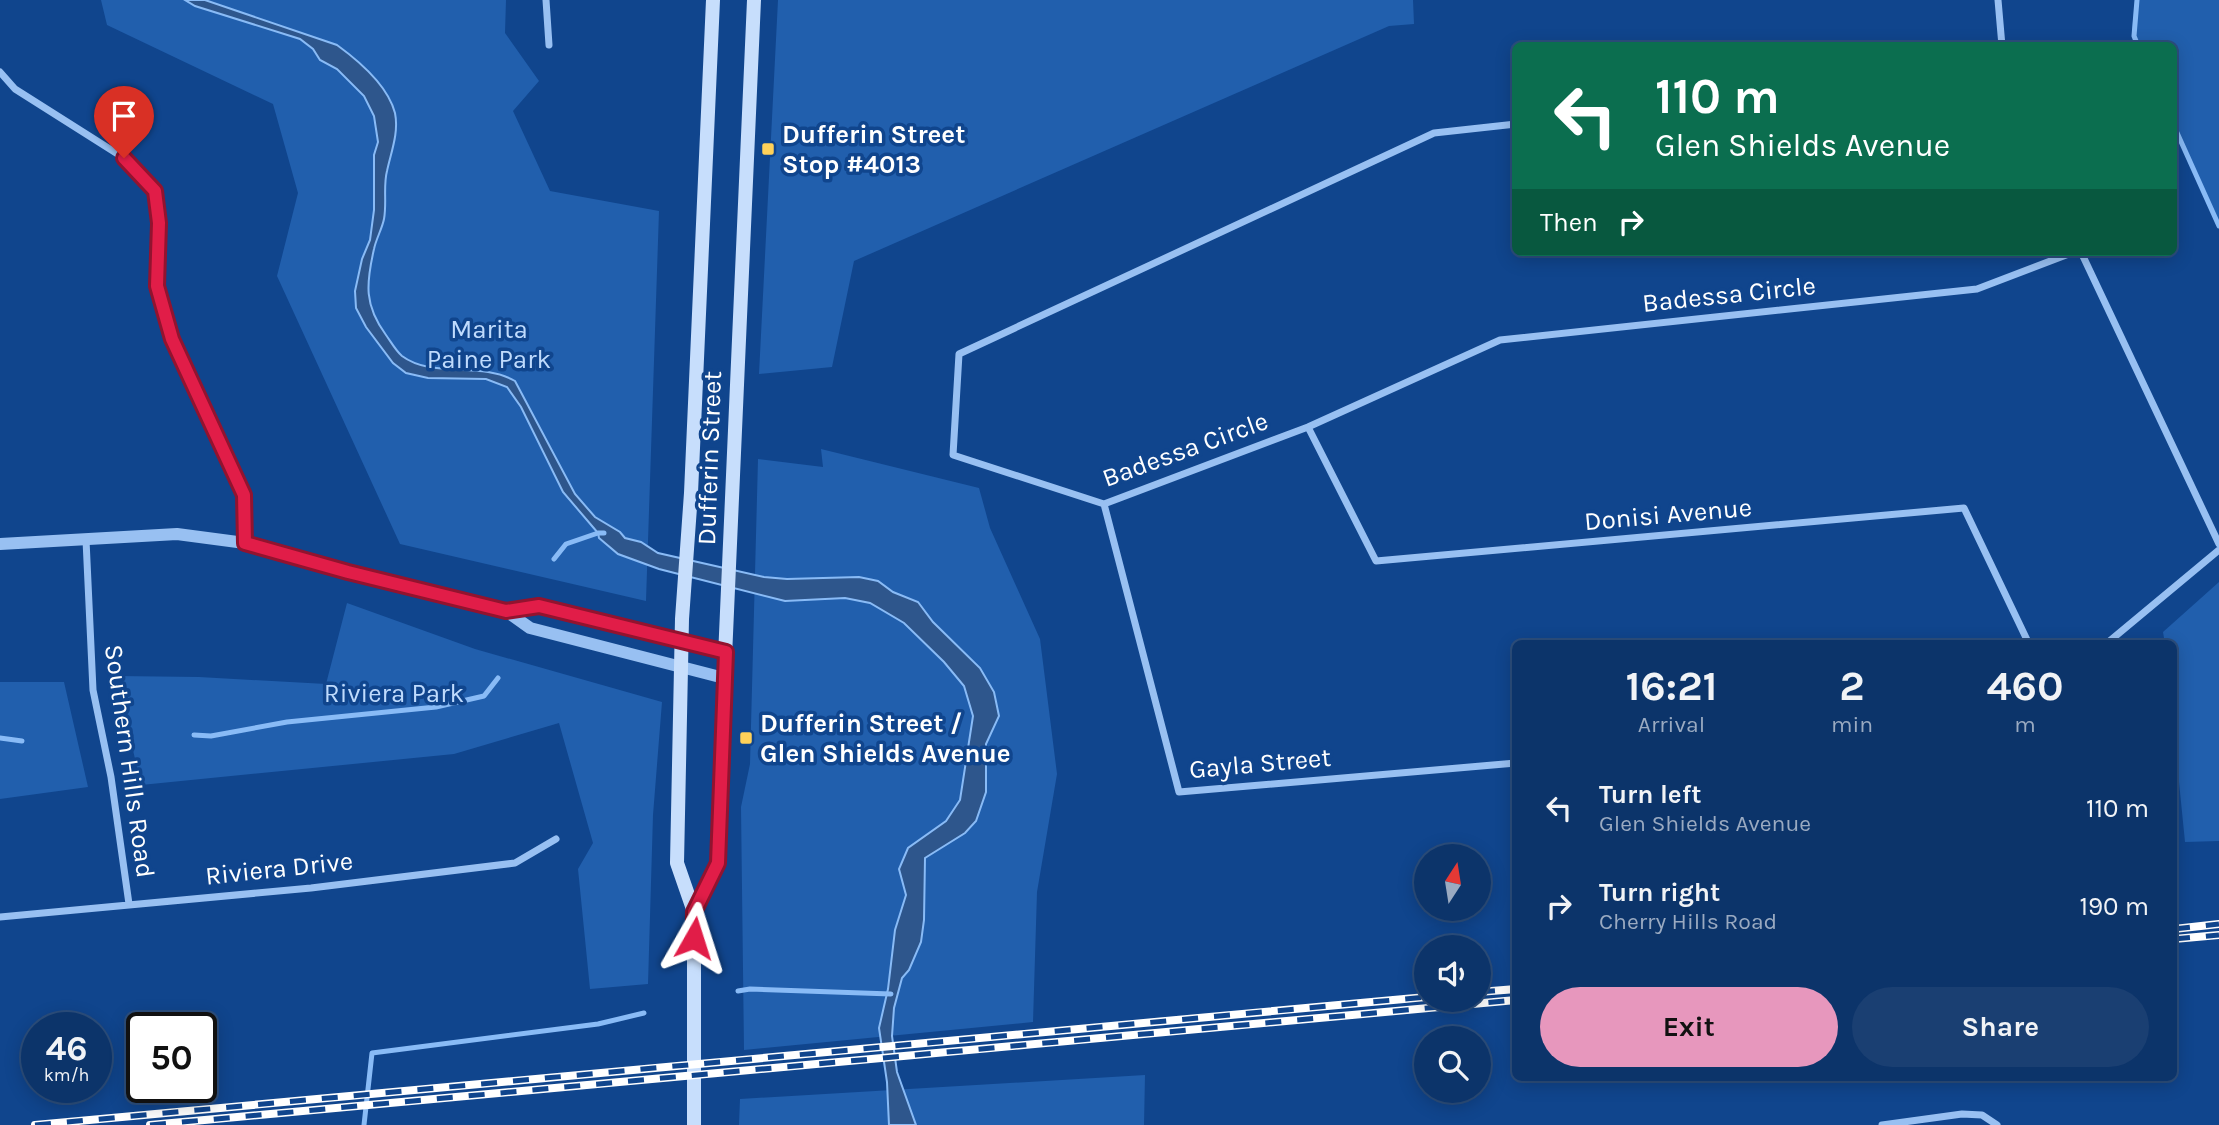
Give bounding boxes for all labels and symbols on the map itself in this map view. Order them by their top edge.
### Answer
pin [94,86,154,158]
place label: Dufferin Street Stop #4013 [782,119,965,180]
marker: Dufferin Street Stop #4013 [760,141,776,157]
street label: Badessa Circle [1641,270,1817,319]
park label: Marita Paine Park [427,314,551,375]
street label: Dufferin Street [691,370,728,546]
street label: Badessa Circle [1098,405,1272,494]
street label: Donisi Avenue [1583,492,1753,537]
street label: Southern Hills Road [98,642,161,880]
park label: Riviera Park [324,678,464,709]
place label: Dufferin Street / Glen Shields Avenue [760,708,1011,769]
marker: Dufferin Street / Glen Shields Avenue [738,730,754,746]
street label: Gayla Street [1188,742,1332,785]
north arrow [1414,844,1491,920]
street label: Riviera Drive [204,845,354,892]
position arrow [657,901,731,975]
speed limit sign: 50 [126,1012,217,1103]

